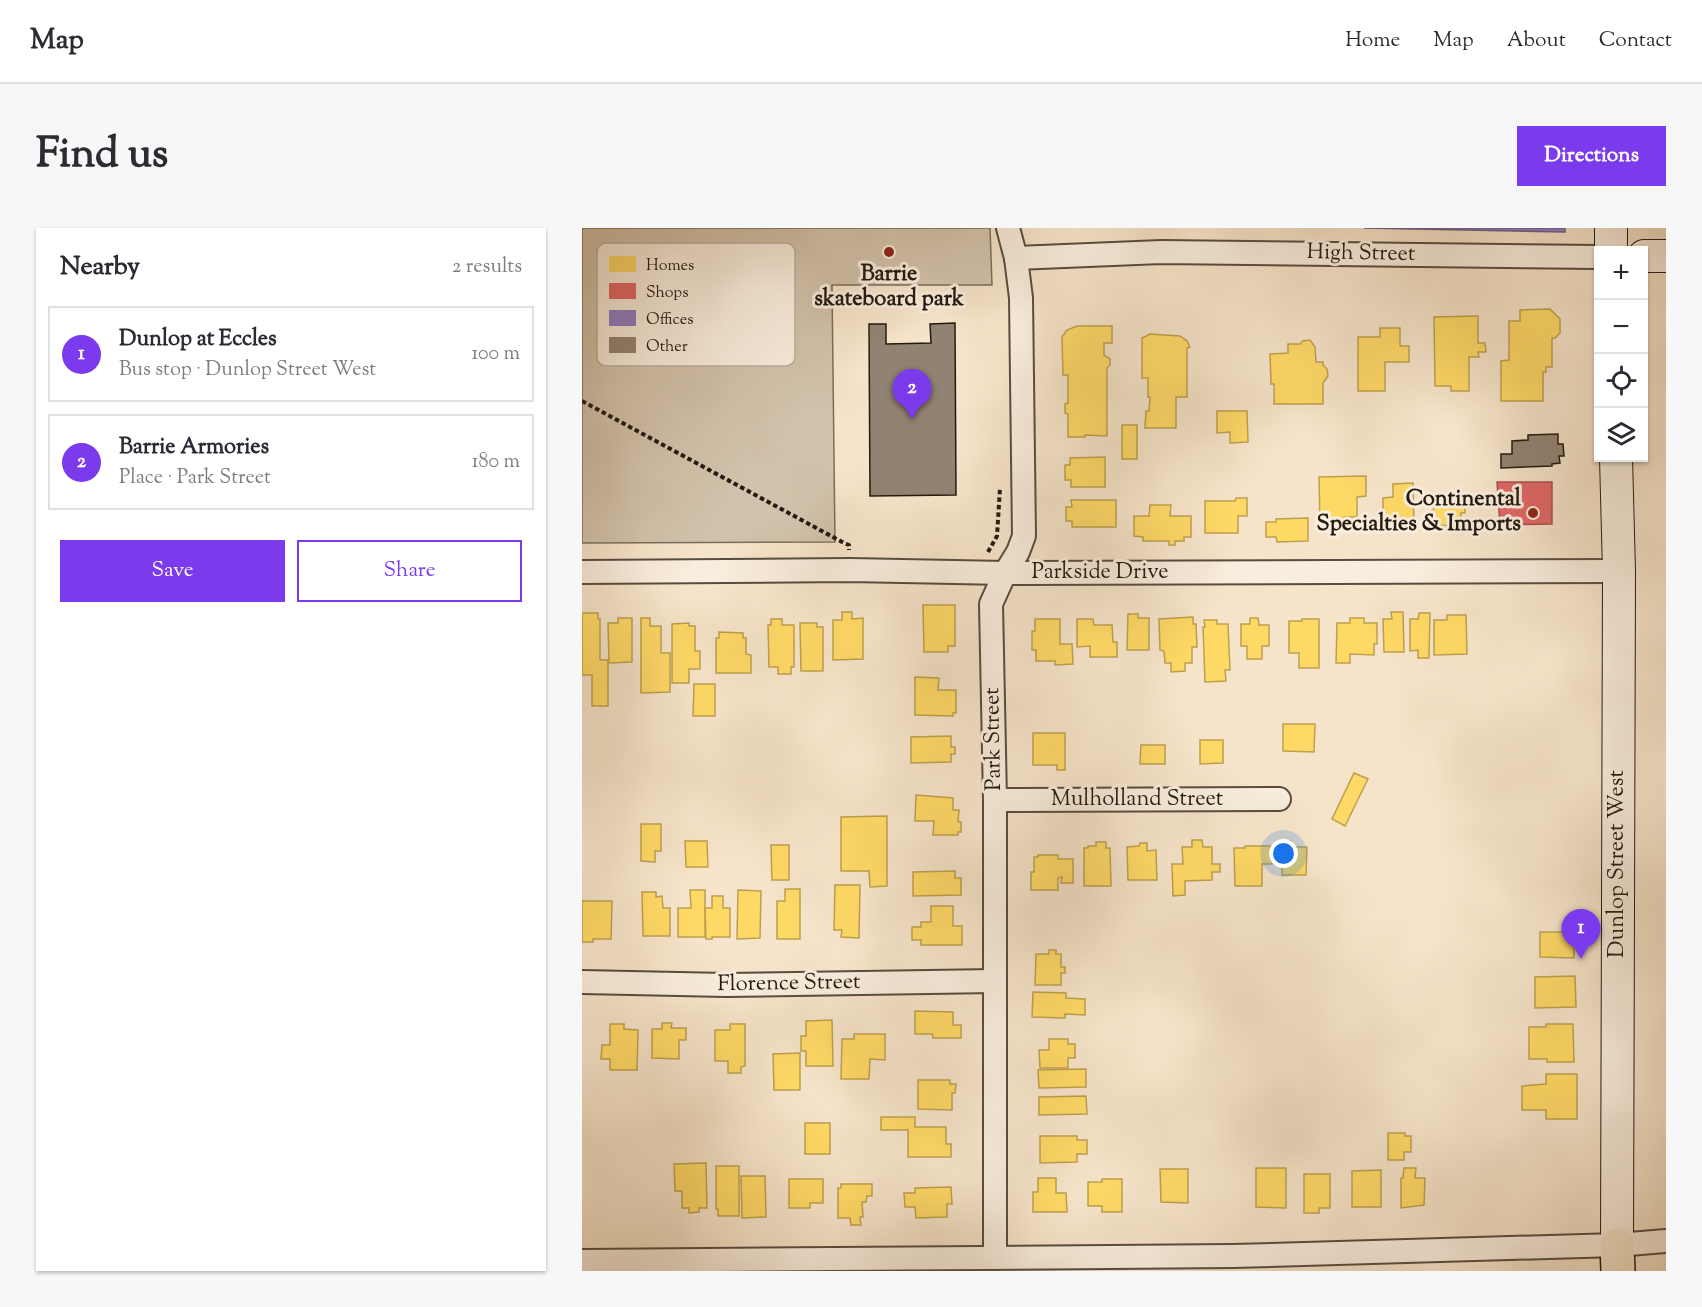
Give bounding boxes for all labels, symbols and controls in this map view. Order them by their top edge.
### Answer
text: Map [30,21,84,61]
text: Home [1345,26,1400,56]
text: Map [1433,26,1474,56]
text: About [1507,26,1566,56]
text: Contact [1599,26,1672,56]
text: Find us [36,126,168,186]
button: Directions [1517,126,1666,186]
street label: High Street [1306,237,1416,271]
legend [597,243,795,366]
marker: Barrie skateboard park [882,245,896,259]
map controls [1594,246,1648,462]
button: + [1594,246,1648,300]
text: Nearby [60,249,140,286]
text: 2 results [452,253,522,282]
text: Homes [646,255,694,278]
place label: Barrie skateboard park [814,259,964,316]
text: Shops [646,282,689,305]
button: − [1594,300,1648,354]
text: Offices [646,309,694,332]
text: Dunlop at Eccles [119,324,277,356]
text: Other [646,336,688,359]
text: 1 [78,340,85,369]
text: 100 m [471,340,520,369]
button: locate [1594,354,1648,408]
text: Bus stop · Dunlop Street West [119,356,376,385]
pin: 2 [892,370,932,419]
button: layers [1594,408,1648,462]
text: Barrie Armories [119,432,269,464]
text: 2 [77,448,86,477]
text: 180 m [472,448,520,477]
text: Place · Park Street [119,464,271,493]
place label: Continental Specialties & Imports [1317,484,1522,541]
marker: Continental Specialties & Imports [1526,506,1540,520]
button: Save [60,540,285,602]
button: Share [297,540,522,602]
street label: Parkside Drive [1032,557,1168,589]
street label: Park Street [977,686,1011,791]
street label: Dunlop Street West [1602,770,1634,958]
street label: Mulholland Street [1051,784,1224,816]
your location [1269,839,1298,868]
pin: 1 [1562,910,1600,959]
street label: Florence Street [717,967,861,1001]

